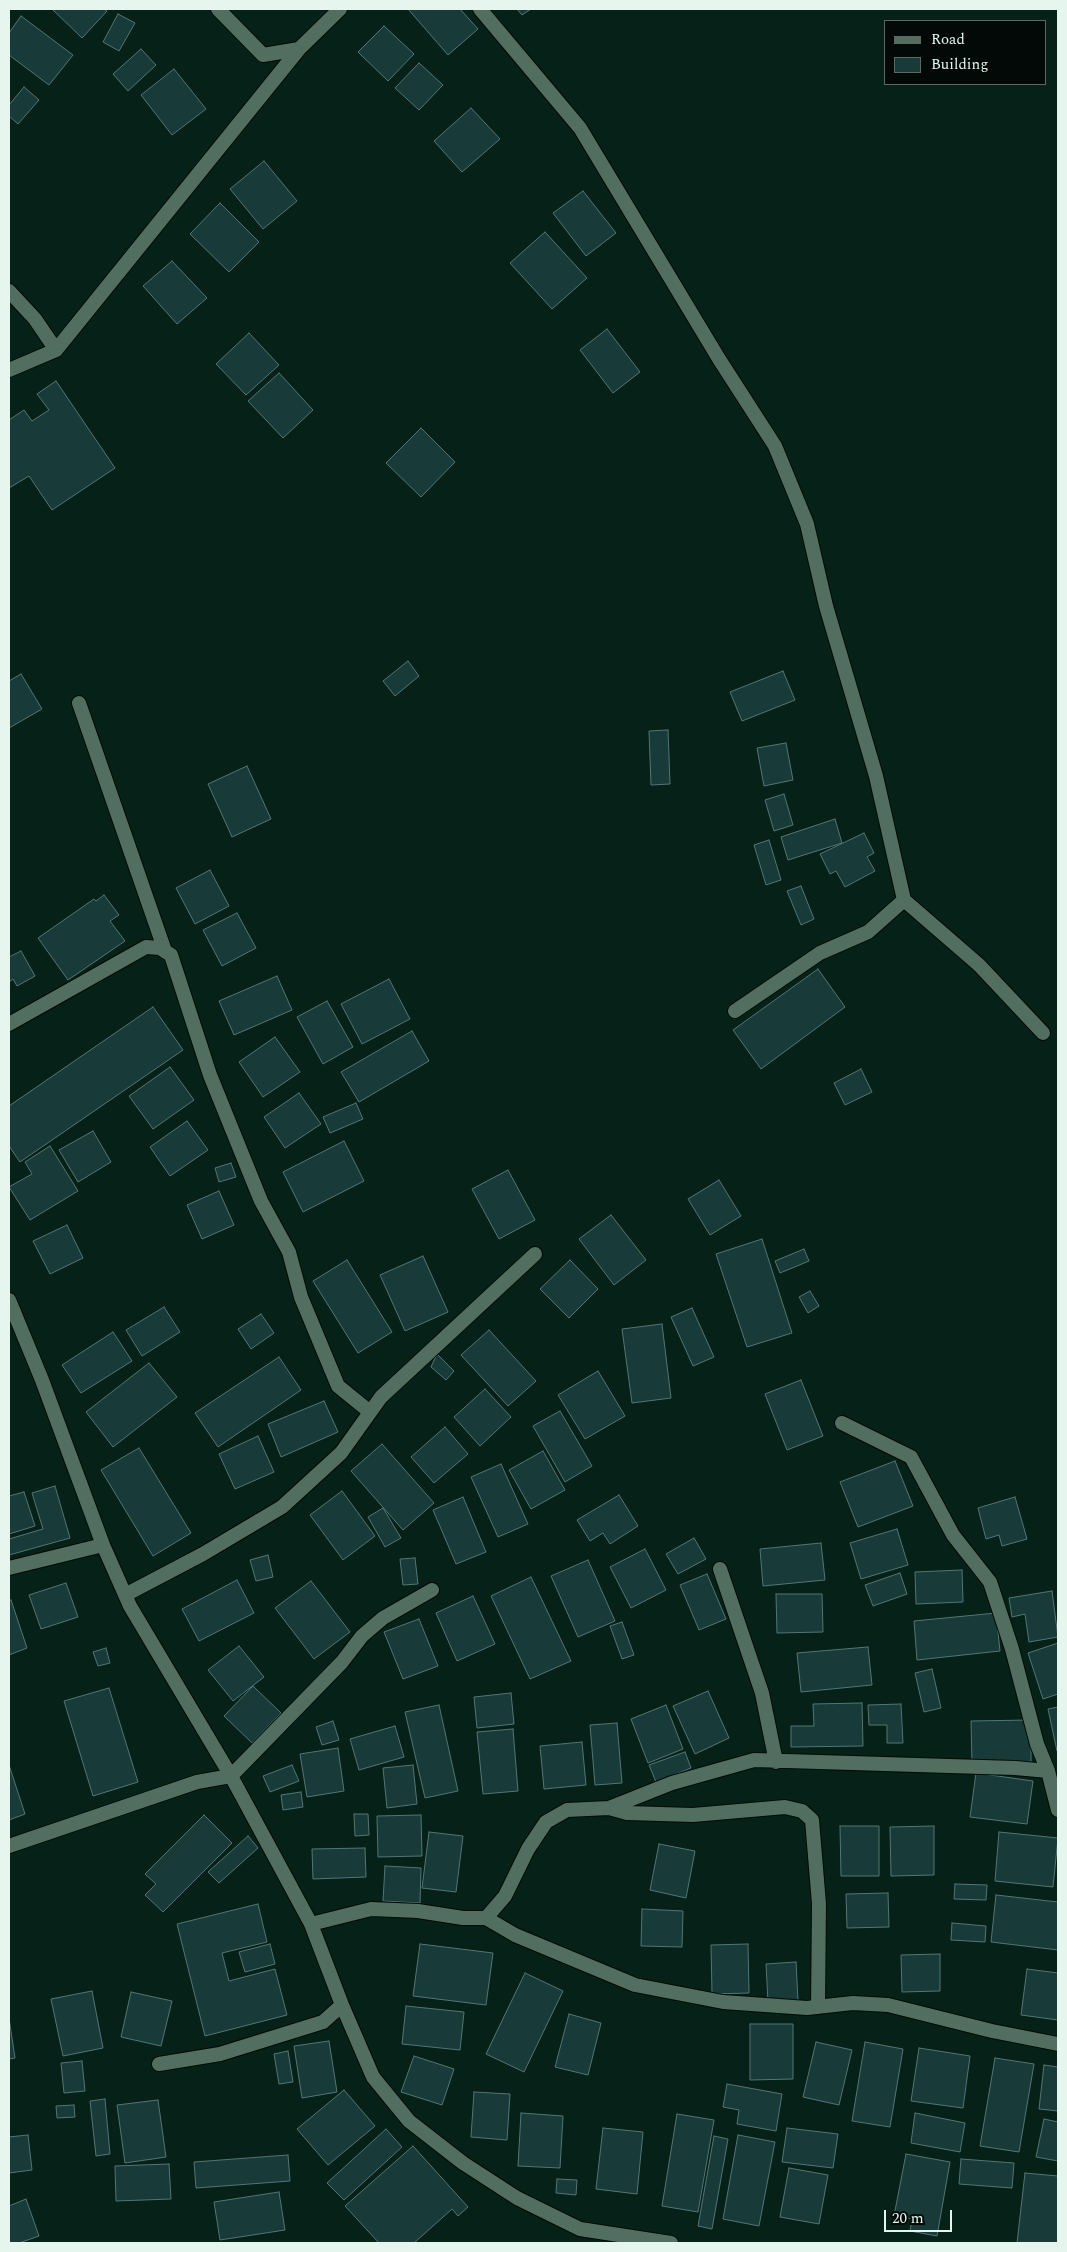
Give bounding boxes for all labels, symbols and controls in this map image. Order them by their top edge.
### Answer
legend [884,20,1047,85]
text: Road [931,28,965,51]
text: Building [931,53,988,76]
scale bar [887,2200,954,2232]
text: 20 m [892,2207,924,2230]

